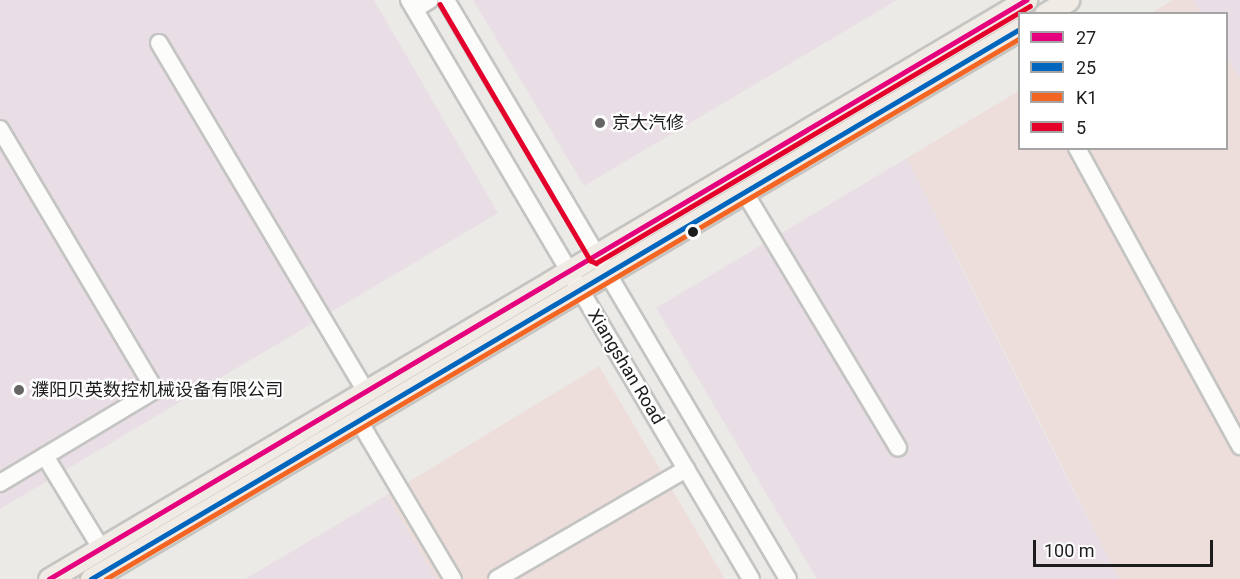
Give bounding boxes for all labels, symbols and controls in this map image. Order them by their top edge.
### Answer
legend [1018,12,1228,150]
text: 27 [1076,27,1096,48]
text: 25 [1076,57,1096,78]
text: K1 [1076,87,1097,108]
place label: 京大汽修 [612,112,684,134]
marker: 京大汽修 [593,116,607,130]
text: 5 [1076,117,1086,138]
unlabelled marker [687,226,699,238]
street label: Xiangshan Road [583,306,669,428]
place label: 濮阳贝英数控机械设备有限公司 [31,379,283,401]
marker: 濮阳贝英数控机械设备有限公司 [12,383,26,397]
scale bar [1036,528,1216,566]
text: 100 m [1044,540,1095,561]

